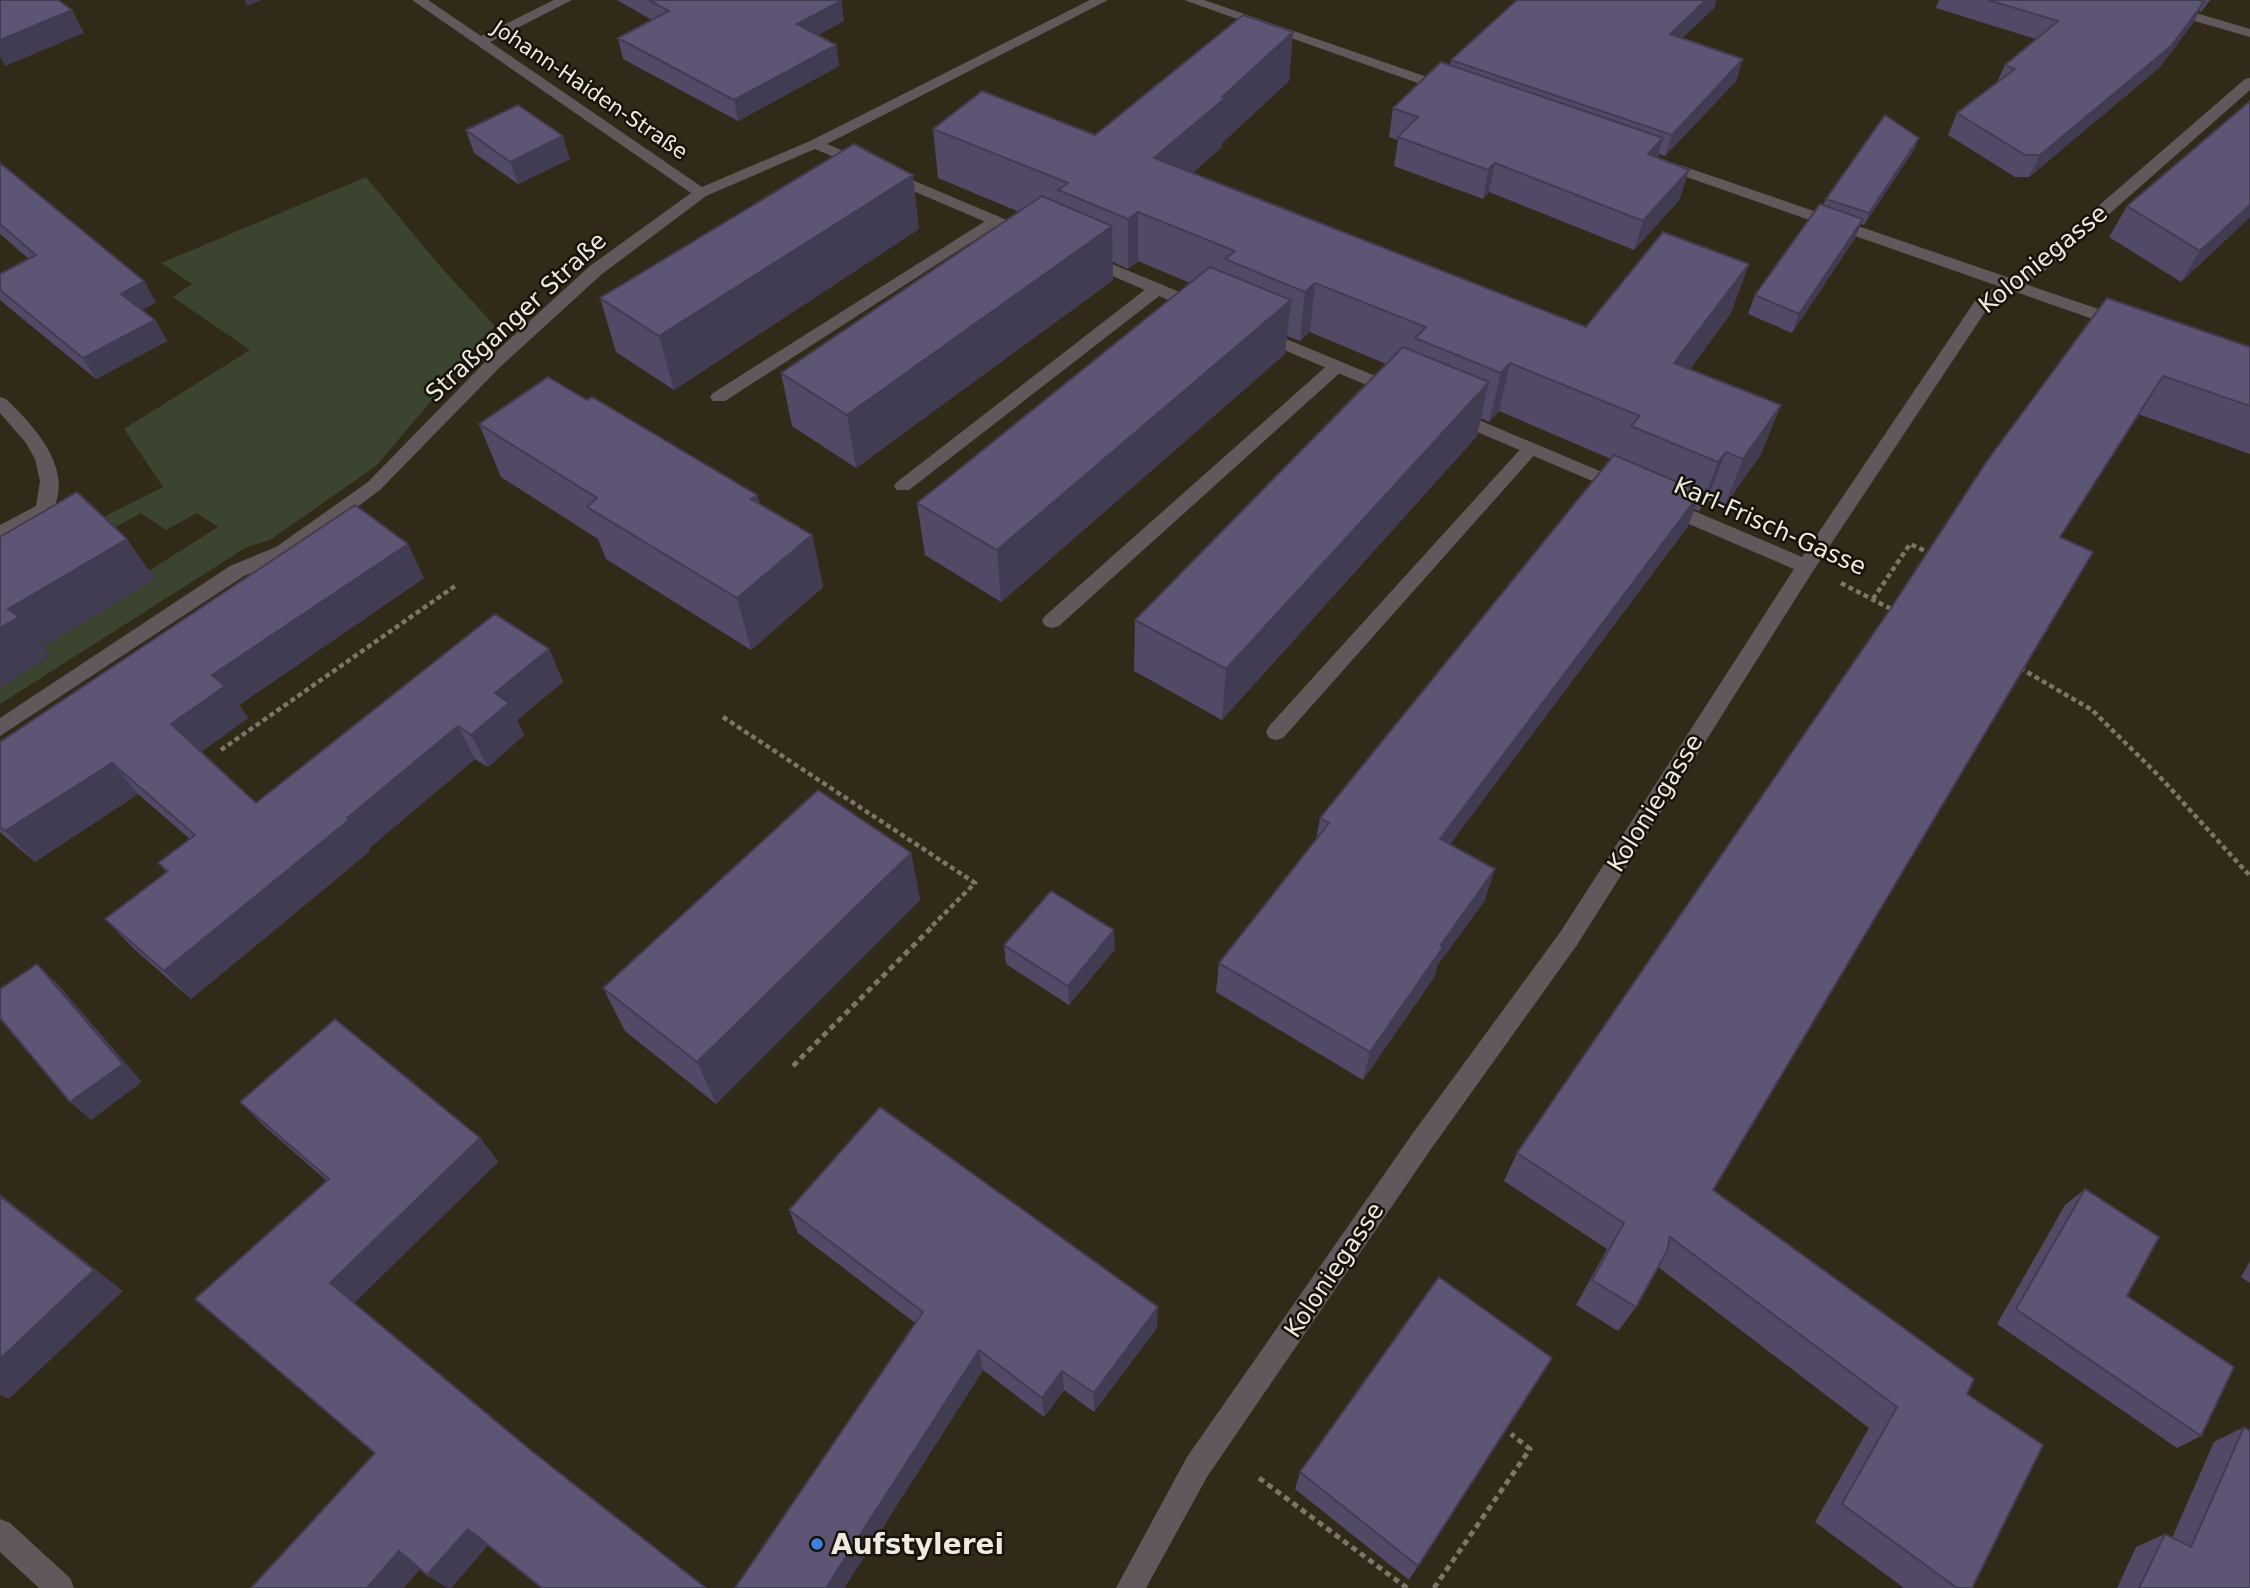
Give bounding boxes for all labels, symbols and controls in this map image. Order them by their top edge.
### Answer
street label: Johann-Haiden-Straße [486,15,692,164]
street label: Koloniegasse [1973,199,2113,319]
street label: Straßganger Straße [420,226,612,408]
street label: Karl-Frisch-Gasse [1670,471,1870,581]
street label: Koloniegasse [1602,729,1708,877]
street label: Koloniegasse [1279,1197,1389,1343]
place label: Aufstylerei [831,1528,1004,1561]
marker: Aufstylerei [809,1536,825,1552]

